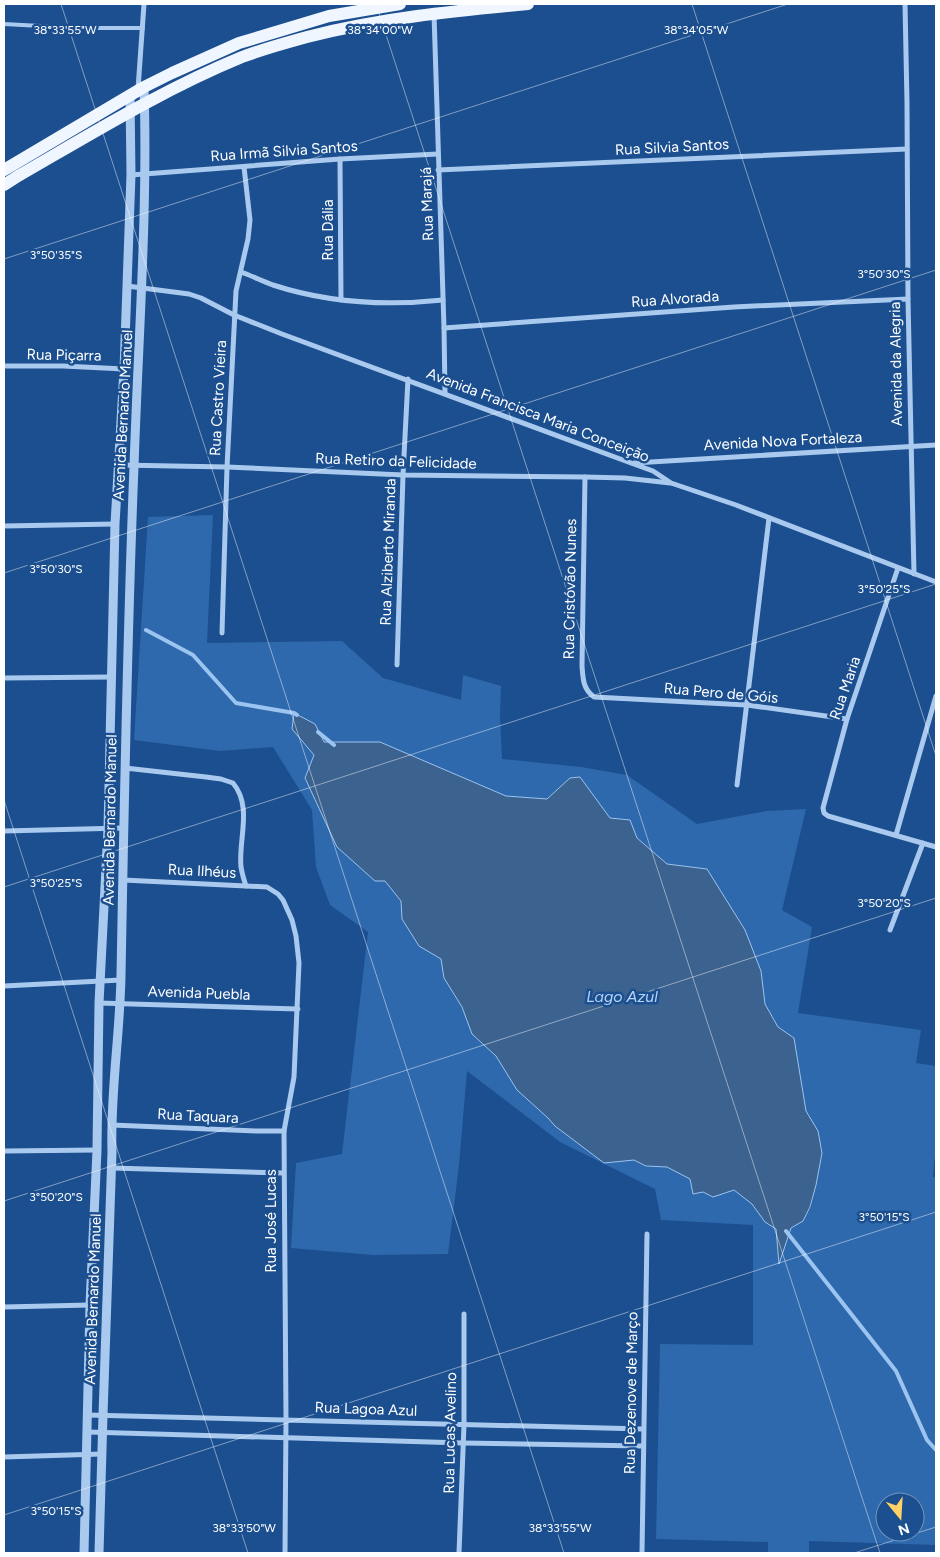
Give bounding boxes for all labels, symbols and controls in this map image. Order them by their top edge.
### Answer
text: 38°33'55"W [34,23,97,37]
text: 38°34'00"W [347,23,413,37]
text: 38°34'05"W [664,23,729,37]
street label: Rua Silvia Santos [614,135,730,159]
street label: Rua Irmã Silvia Santos [210,137,358,165]
street label: Rua Marajá [417,167,437,241]
street label: Rua Dália [319,199,337,261]
text: 3°50'35"S [30,248,82,262]
text: 3°50'30"S [857,267,911,281]
street label: Rua Alvorada [630,287,720,311]
street label: Avenida da Alegria [886,302,906,426]
street label: Avenida Bernardo Manuel [110,329,136,501]
street label: Rua Castro Vieira [206,340,230,456]
street label: Rua Piçarra [26,345,102,365]
street label: Avenida Francisca Maria Conceição [424,364,652,466]
street label: Avenida Nova Fortaleza [703,428,863,454]
street label: Rua Retiro da Felicidade [315,449,477,473]
street label: Rua Alziberto Miranda [376,478,400,626]
street label: Rua Cristóvão Nunes [560,518,580,660]
text: 3°50'30"S [29,562,83,576]
text: 3°50'25"S [858,582,910,596]
street label: Rua Maria [826,654,864,722]
street label: Rua Pero de Góis [663,679,779,707]
street label: Avenida Bernardo Manuel [100,734,120,906]
street label: Rua Ilhéus [167,860,237,882]
text: 3°50'25"S [30,876,82,890]
text: 3°50'20"S [857,896,911,910]
street label: Avenida Puebla [147,982,251,1004]
water label: Lago Azul [586,987,658,1006]
street label: Rua Taquara [157,1105,239,1127]
street label: Rua José Lucas [262,1169,280,1273]
text: 3°50'20"S [29,1190,83,1204]
text: 3°50'15"S [858,1210,910,1224]
street label: Avenida Bernardo Manuel [81,1213,105,1385]
street label: Rua Dezenove de Março [621,1311,641,1474]
street label: Rua Lucas Avelino [440,1372,460,1494]
street label: Rua Lagoa Azul [314,1398,418,1420]
north arrow [875,1492,925,1542]
text: 3°50'15"S [30,1504,82,1518]
text: N [896,1519,912,1539]
text: 38°33'50"W [212,1521,276,1535]
text: 38°33'55"W [529,1521,592,1535]

